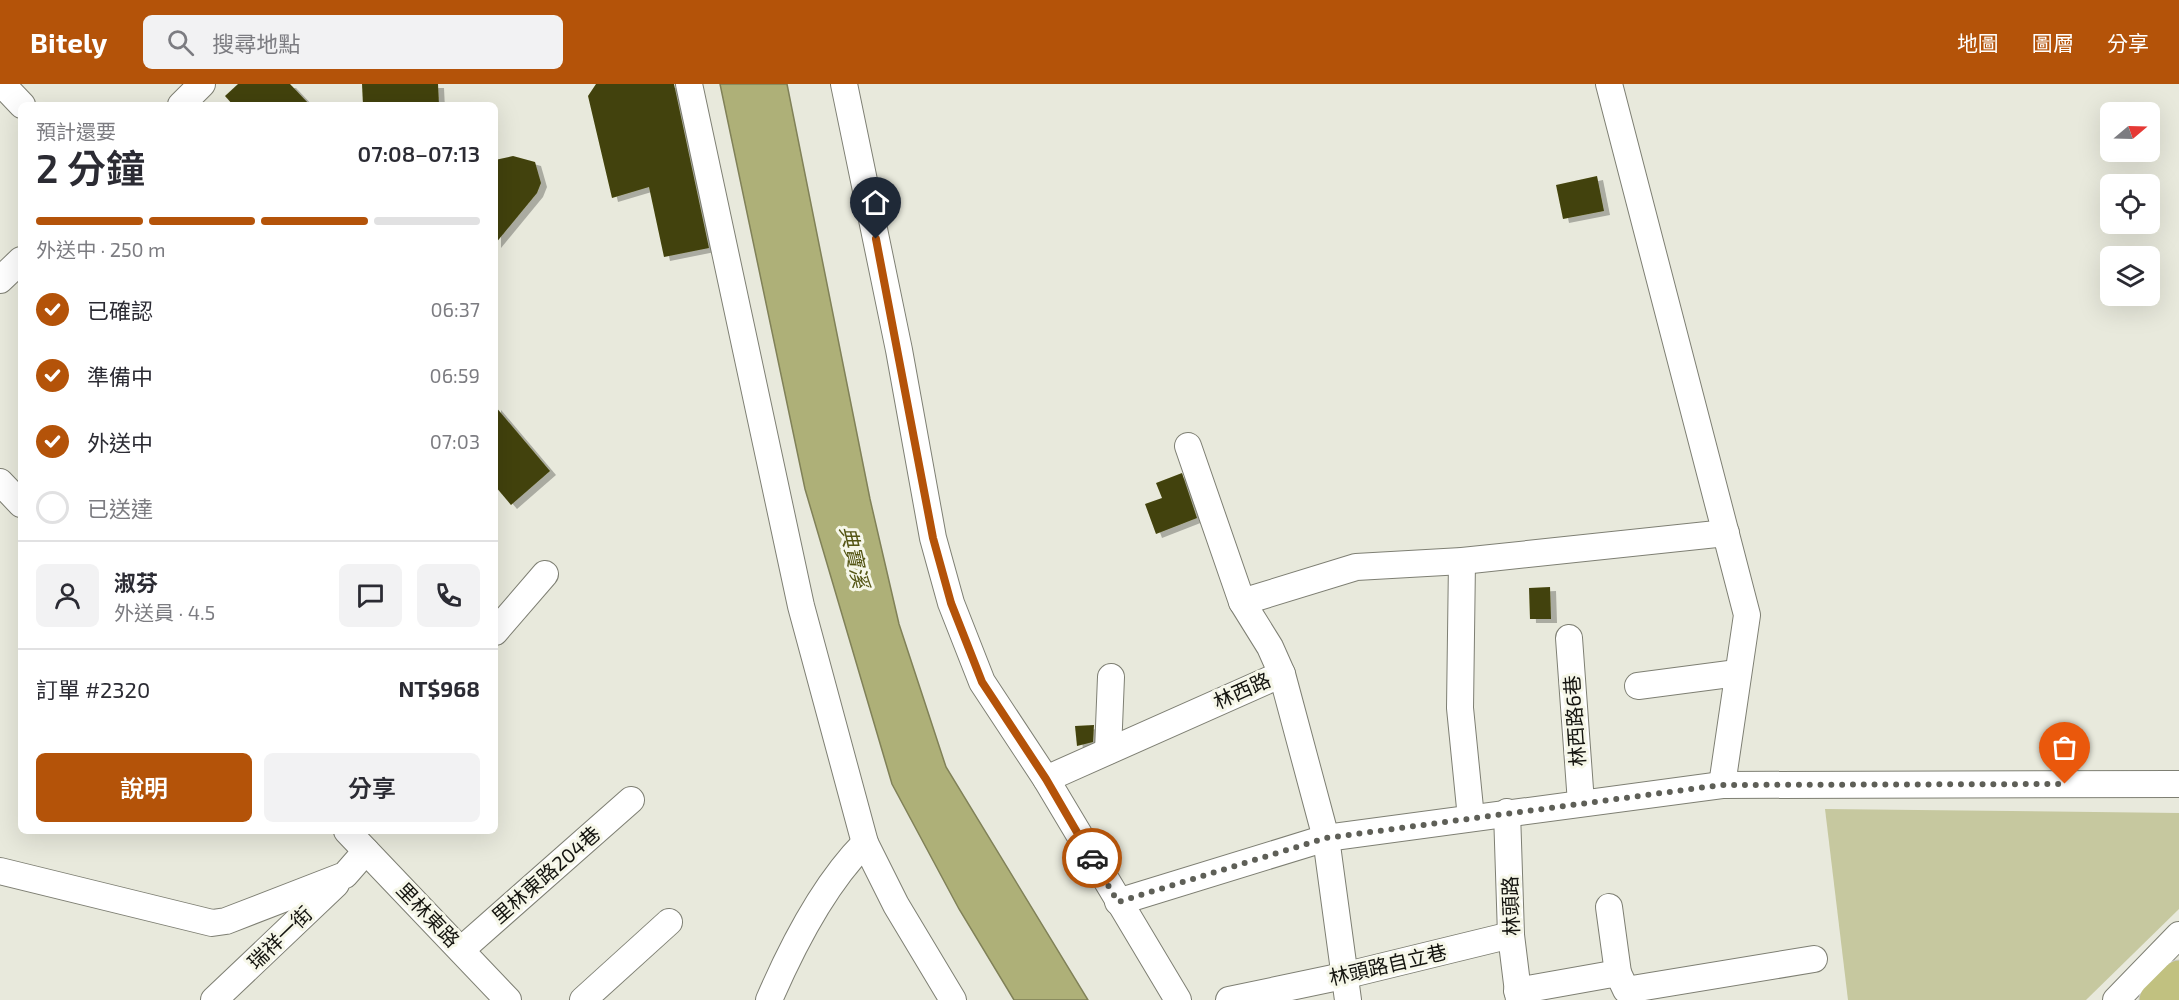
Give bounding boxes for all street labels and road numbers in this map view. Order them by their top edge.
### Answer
street label: 林西路 [1209,667,1274,713]
street label: 林西路6巷 [1559,675,1589,768]
street label: 里林東路204巷 [486,821,604,928]
street label: 林頭路 [1497,876,1523,936]
street label: 里林東路 [392,877,465,951]
street label: 瑞祥一街 [242,901,316,974]
street label: 林頭路自立巷 [1327,939,1449,989]

